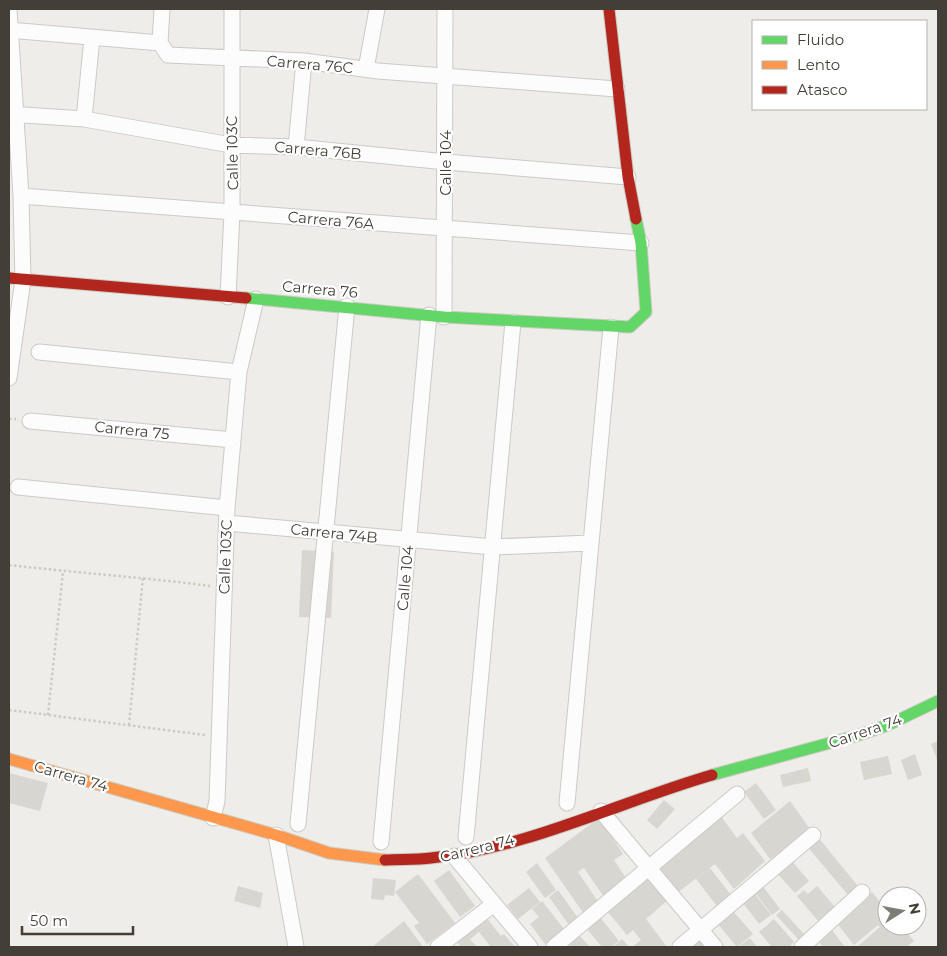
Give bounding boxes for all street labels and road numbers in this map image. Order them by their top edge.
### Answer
street label: Carrera 76C [266,51,354,77]
street label: Calle 103C [222,115,242,191]
street label: Calle 104 [436,130,455,196]
street label: Carrera 76B [274,137,362,163]
street label: Carrera 76A [287,207,375,233]
street label: Carrera 76 [281,276,359,302]
street label: Carrera 75 [94,417,170,443]
street label: Calle 103C [214,519,236,595]
street label: Carrera 74B [290,519,378,547]
street label: Calle 104 [393,544,417,612]
street label: Carrera 74 [826,710,904,752]
street label: Carrera 74 [32,756,110,796]
street label: Carrera 74 [438,830,516,866]

